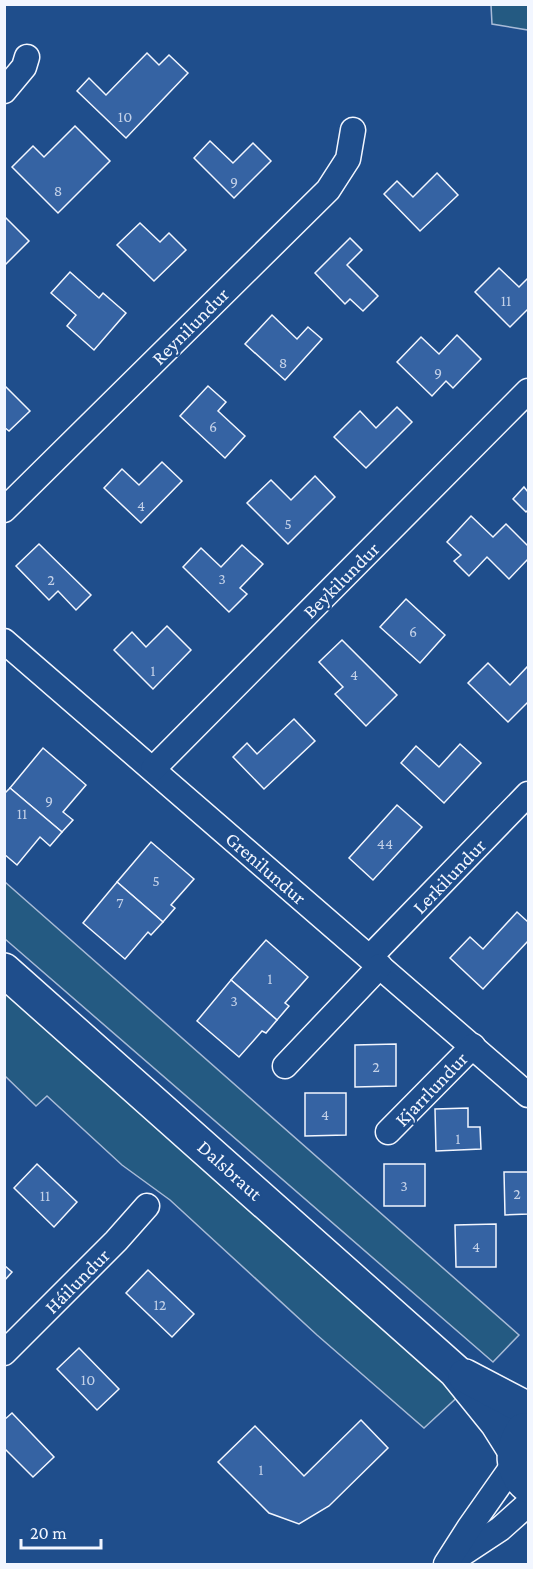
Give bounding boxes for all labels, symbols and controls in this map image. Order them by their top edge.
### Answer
house number: 10 [118,108,132,125]
house number: 9 [230,173,238,190]
house number: 8 [54,182,62,199]
street label: Reynilundur [147,283,234,370]
house number: 11 [501,292,511,309]
house number: 8 [279,354,287,371]
house number: 9 [434,364,442,381]
house number: 6 [209,418,217,435]
house number: 4 [137,497,145,514]
house number: 5 [284,515,292,532]
street label: Beykilundur [298,537,384,623]
house number: 3 [218,570,226,587]
house number: 2 [47,571,55,588]
house number: 6 [409,623,417,640]
house number: 1 [150,662,156,679]
house number: 4 [350,666,358,683]
house number: 9 [45,792,53,809]
house number: 11 [17,805,27,822]
street label: Grenilundur [221,827,311,909]
street label: Lerkilundur [408,834,490,918]
house number: 44 [377,835,393,852]
house number: 5 [152,872,160,889]
house number: 7 [116,894,124,911]
house number: 1 [267,970,273,987]
house number: 3 [230,992,238,1009]
street label: Kjarrlundur [390,1047,472,1131]
house number: 2 [372,1058,380,1075]
house number: 4 [321,1106,329,1123]
house number: 1 [455,1130,461,1147]
street label: Dalsbraut [193,1135,267,1205]
house number: 3 [400,1177,408,1194]
house number: 2 [513,1185,521,1202]
house number: 11 [40,1187,50,1204]
house number: 4 [472,1238,480,1255]
street label: Háilundur [40,1244,114,1318]
house number: 12 [154,1296,167,1313]
house number: 10 [81,1371,95,1388]
house number: 1 [258,1461,264,1478]
scale bar [21,1512,100,1550]
text: 20 m [30,1523,67,1543]

